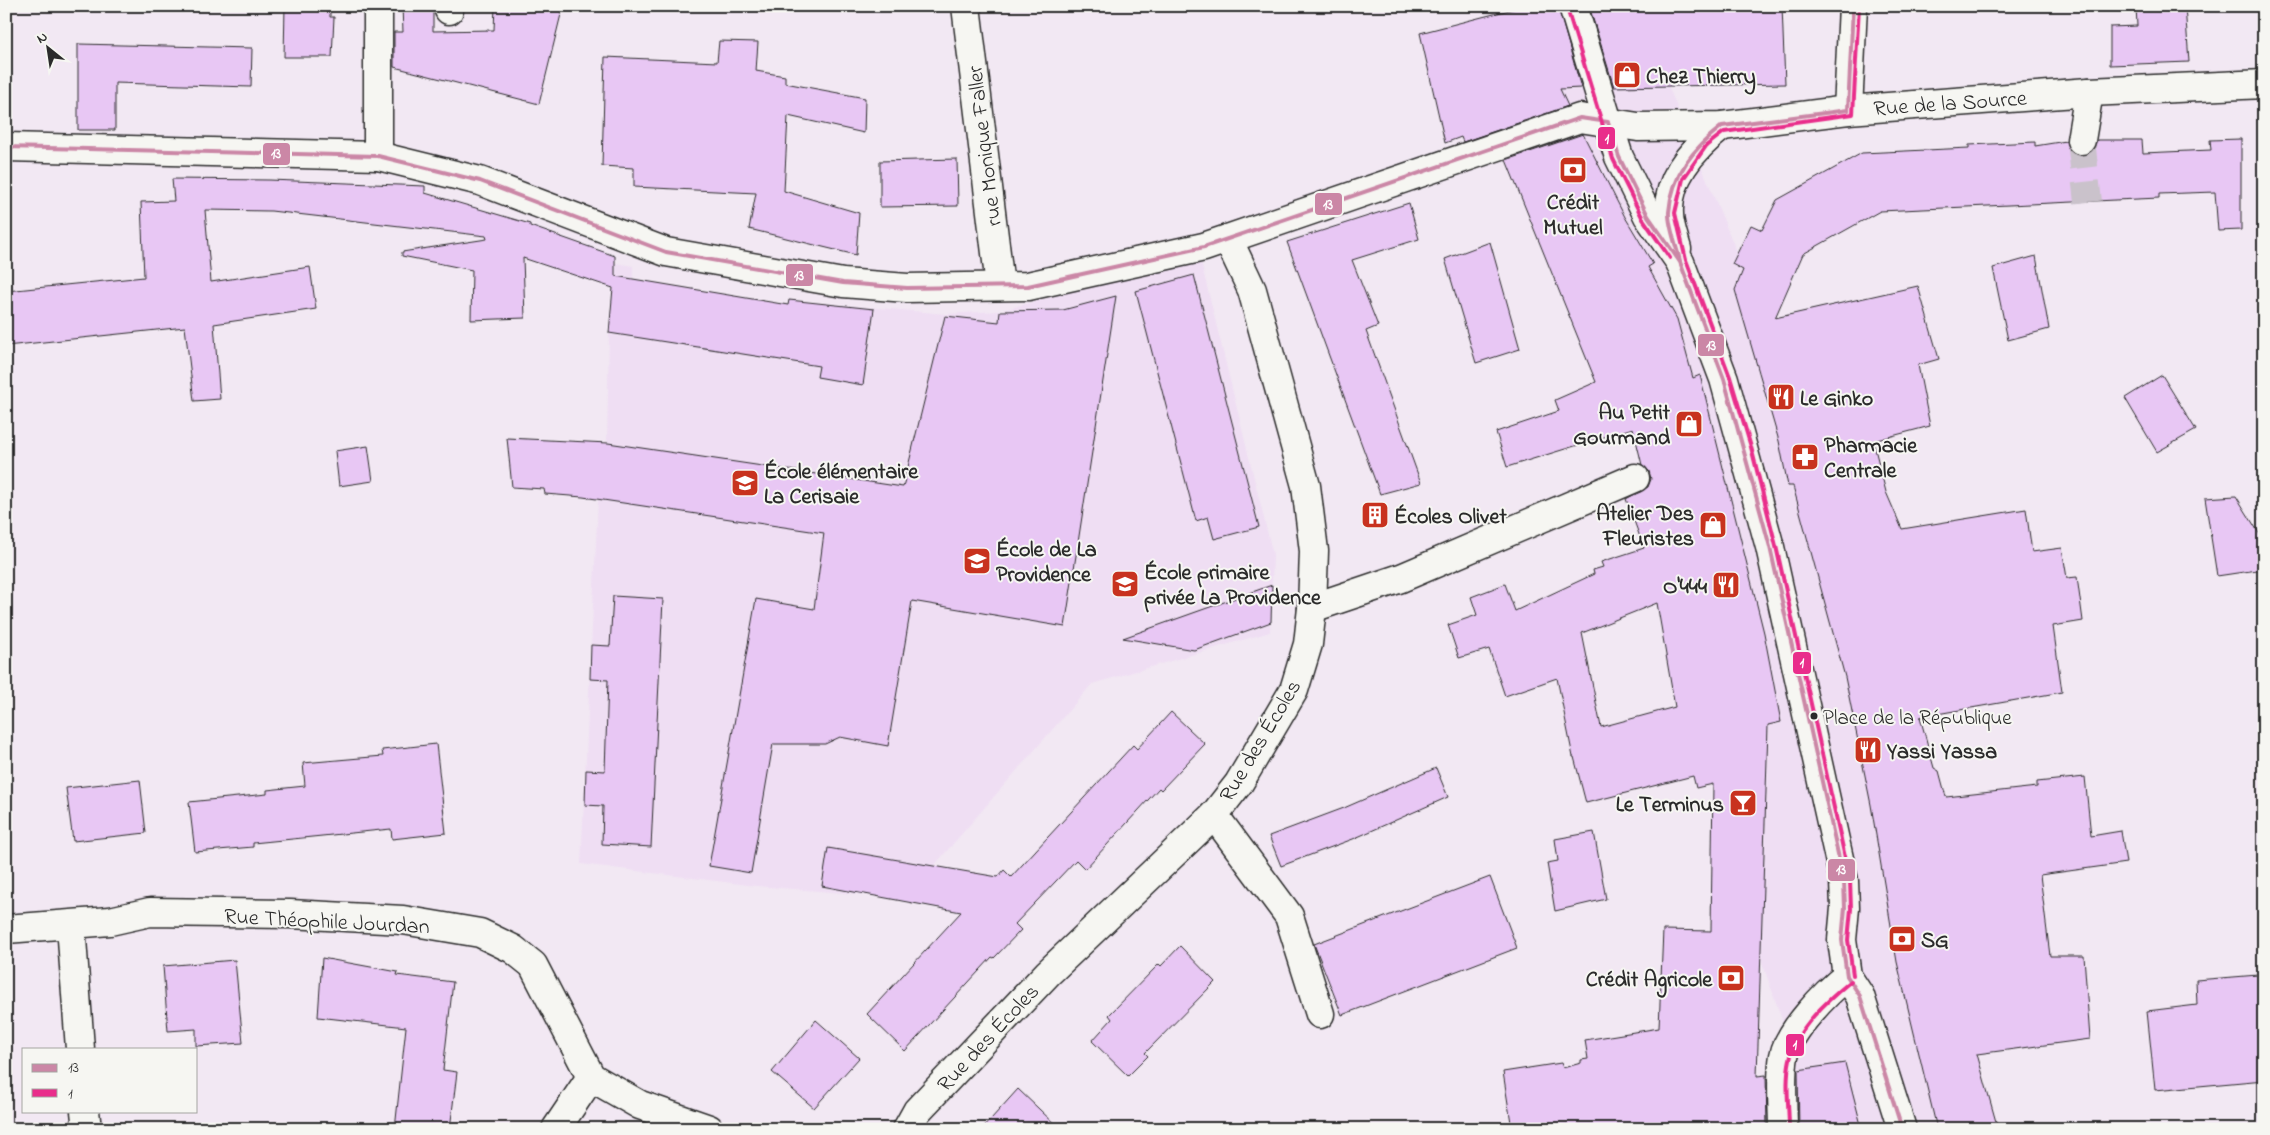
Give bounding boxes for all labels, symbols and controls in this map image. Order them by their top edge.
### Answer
north arrow [22,22,72,72]
text: N [33,27,52,49]
shop icon: Chez Thierry [1612,60,1642,90]
place label: Chez Thierry [1646,62,1756,95]
street label: rue Monique Faller [960,63,1012,228]
street label: Rue de la Source [1873,84,2028,126]
line badge: 1 [1597,126,1616,150]
text: 1 [1605,129,1610,150]
line badge: 13 [262,142,291,166]
text: 13 [271,144,281,165]
bank icon: Crédit Mutuel [1558,155,1588,185]
place label: Crédit Mutuel [1543,188,1603,245]
line badge: 13 [1314,192,1343,216]
text: 13 [1323,195,1333,216]
line badge: 13 [785,263,814,287]
text: 13 [794,266,804,287]
line badge: 13 [1697,333,1725,357]
text: 13 [1706,336,1716,357]
restaurant icon: Le Ginko [1766,382,1796,412]
place label: Le Ginko [1800,384,1873,416]
place label: Au Petit Gourmand [1573,398,1671,455]
shop icon: Au Petit Gourmand [1674,409,1704,439]
place label: Pharmacie Centrale [1824,431,1918,488]
pharmacy icon: Pharmacie Centrale [1790,442,1820,472]
place label: École élémentaire La Cerisaie [764,457,919,514]
school or university icon: École élémentaire La Cerisaie [730,468,760,498]
place label: Atelier Des Fleuristes [1596,499,1694,556]
building icon: Écoles Olivet [1360,500,1390,530]
place label: Écoles Olivet [1394,502,1507,534]
shop icon: Atelier Des Fleuristes [1698,510,1728,540]
place label: École de La Providence [996,535,1097,592]
school or university icon: École de La Providence [962,546,992,576]
place label: École primaire privée La Providence [1144,558,1322,615]
school or university icon: École primaire privée La Providence [1110,569,1140,599]
restaurant icon: O'444 [1711,570,1741,600]
place label: O'444 [1663,572,1708,604]
line badge: 1 [1792,651,1812,675]
text: 1 [1800,653,1805,674]
street label: Rue des Écoles [1212,674,1311,809]
place label: Place de la République [1823,704,2012,734]
marker: Place de la République [1809,711,1819,721]
restaurant icon: Yassi Yassa [1853,735,1883,765]
place label: Yassi Yassa [1886,737,1997,769]
bar icon: Le Terminus [1728,788,1758,818]
place label: Le Terminus [1616,790,1724,822]
line badge: 13 [1827,858,1856,882]
text: 13 [1836,860,1846,881]
street label: Rue Théophile Jourdan [223,902,430,944]
bank icon: SG [1887,924,1917,954]
place label: SG [1921,926,1949,958]
bank icon: Crédit Agricole [1716,963,1746,993]
place label: Crédit Agricole [1586,965,1713,998]
street label: Rue des Écoles [931,978,1048,1100]
line badge: 1 [1785,1033,1805,1057]
text: 1 [1793,1035,1798,1056]
legend [22,1048,198,1112]
text: 13 [68,1057,79,1079]
text: 1 [68,1083,73,1105]

